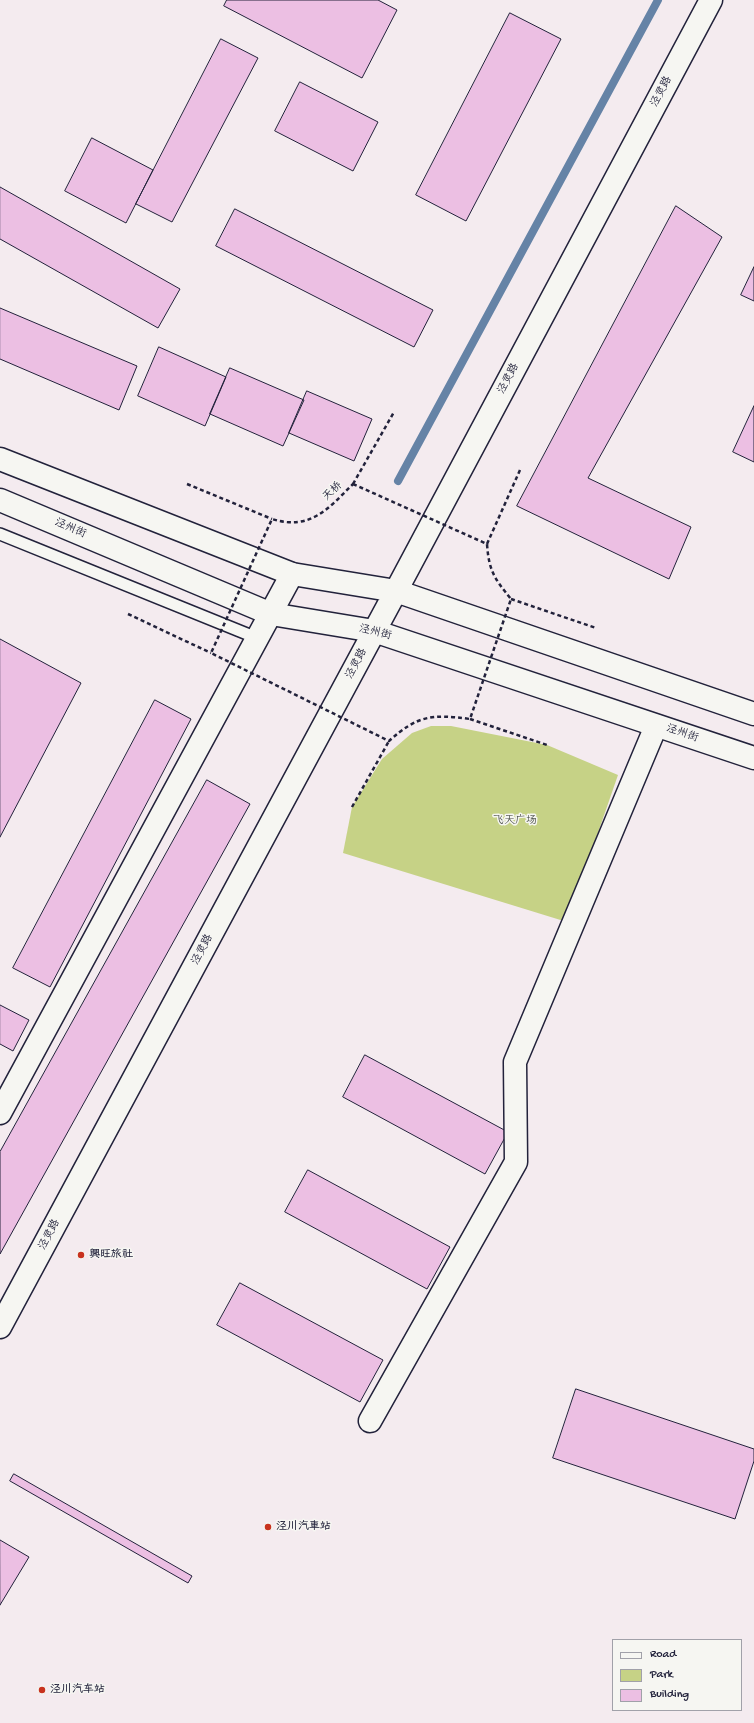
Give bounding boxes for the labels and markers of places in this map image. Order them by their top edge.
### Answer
place label: 興旺旅社 [89,1248,133,1262]
marker: 興旺旅社 [76,1250,86,1260]
place label: 泾川汽車站 [276,1520,331,1534]
marker: 泾川汽車站 [263,1522,273,1532]
place label: 泾川汽车站 [50,1683,105,1697]
marker: 泾川汽车站 [37,1685,47,1695]

